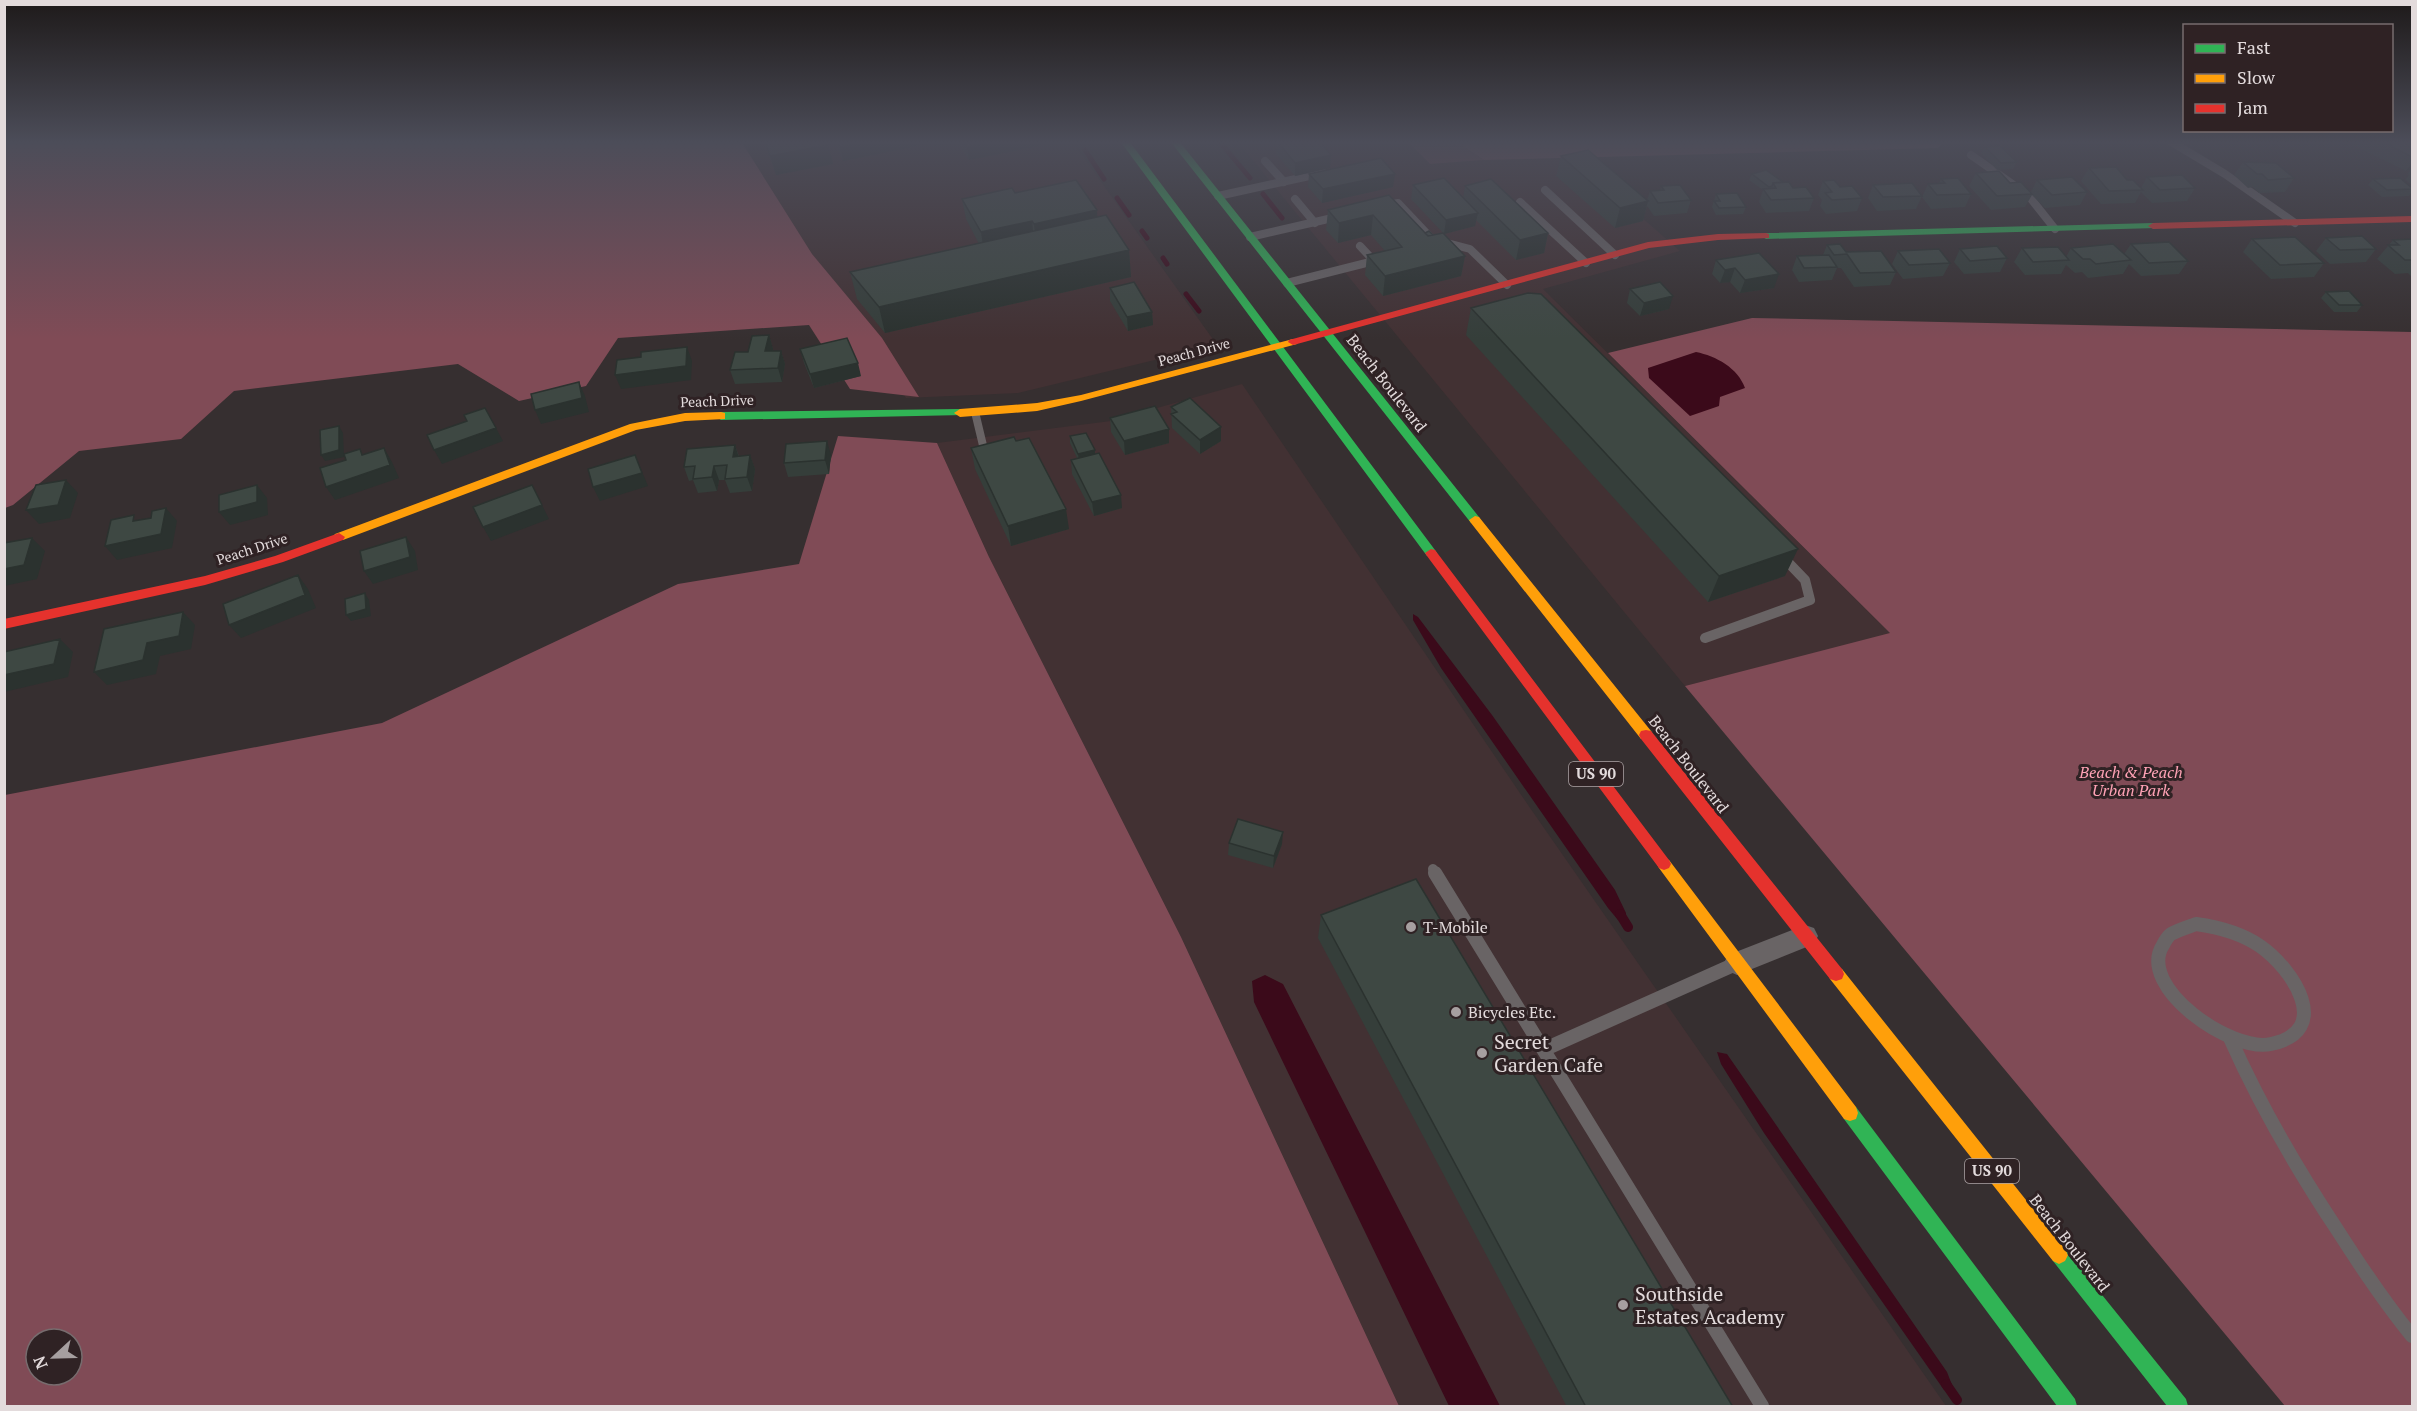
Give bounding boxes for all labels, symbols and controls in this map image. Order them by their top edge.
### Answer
legend [2183,24,2393,132]
text: Fast [2237,35,2271,59]
text: Slow [2237,65,2276,89]
text: Jam [2237,95,2268,119]
street label: Beach Boulevard [1342,330,1432,437]
street label: Peach Drive [1156,333,1232,370]
street label: Peach Drive [680,390,754,411]
street label: Peach Drive [214,528,290,569]
street label: Beach Boulevard [1644,711,1734,818]
park label: Beach & Peach Urban Park [2078,761,2183,801]
road number: US 90 [1569,762,1623,786]
place label: T-Mobile [1423,916,1488,938]
marker: T-Mobile [1404,920,1418,934]
place label: Bicycles Etc. [1468,1001,1556,1023]
marker: Bicycles Etc. [1449,1005,1463,1019]
place label: Secret Garden Cafe [1494,1028,1603,1078]
marker: Secret Garden Cafe [1475,1046,1489,1060]
road number: US 90 [1965,1159,2019,1183]
street label: Beach Boulevard [2025,1190,2115,1297]
place label: Southside Estates Academy [1635,1280,1785,1330]
marker: Southside Estates Academy [1616,1298,1630,1312]
north arrow [24,1327,84,1387]
text: N [28,1353,53,1372]

